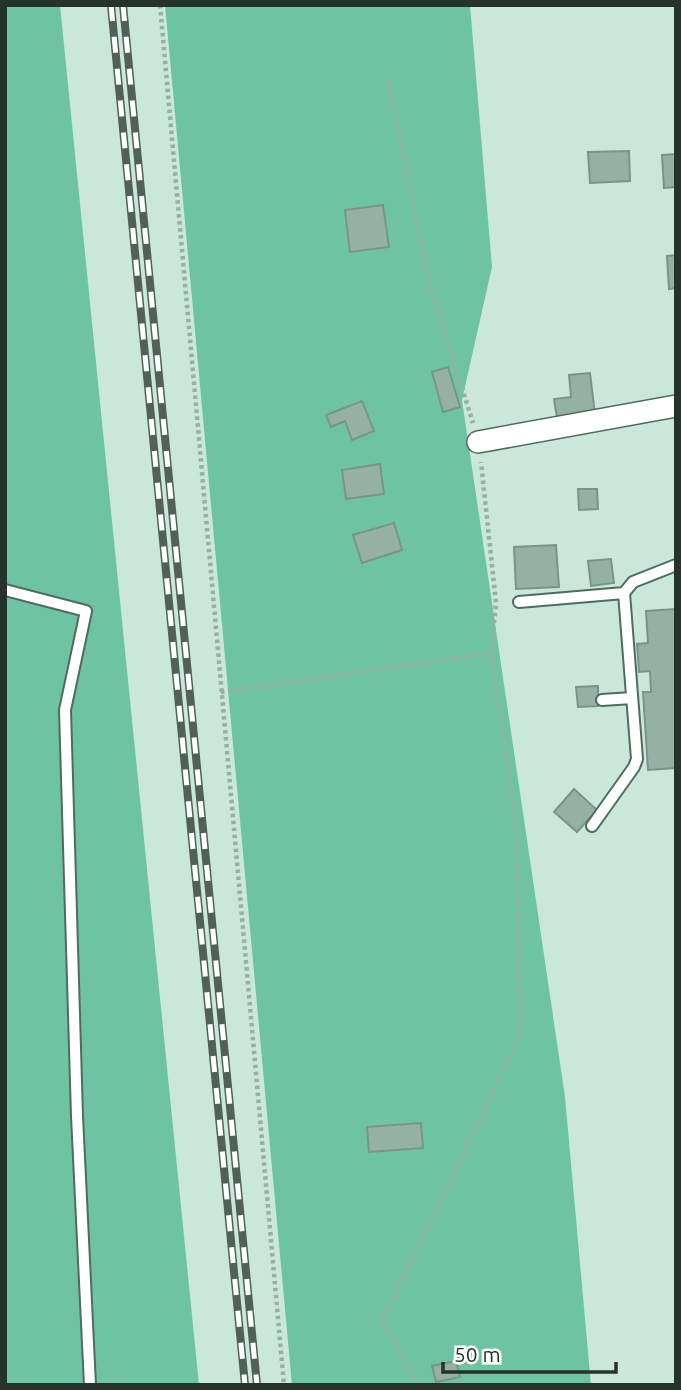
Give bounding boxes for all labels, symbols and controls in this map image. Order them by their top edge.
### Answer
scale bar [443,1330,616,1374]
text: 50 m [454,1342,501,1366]

